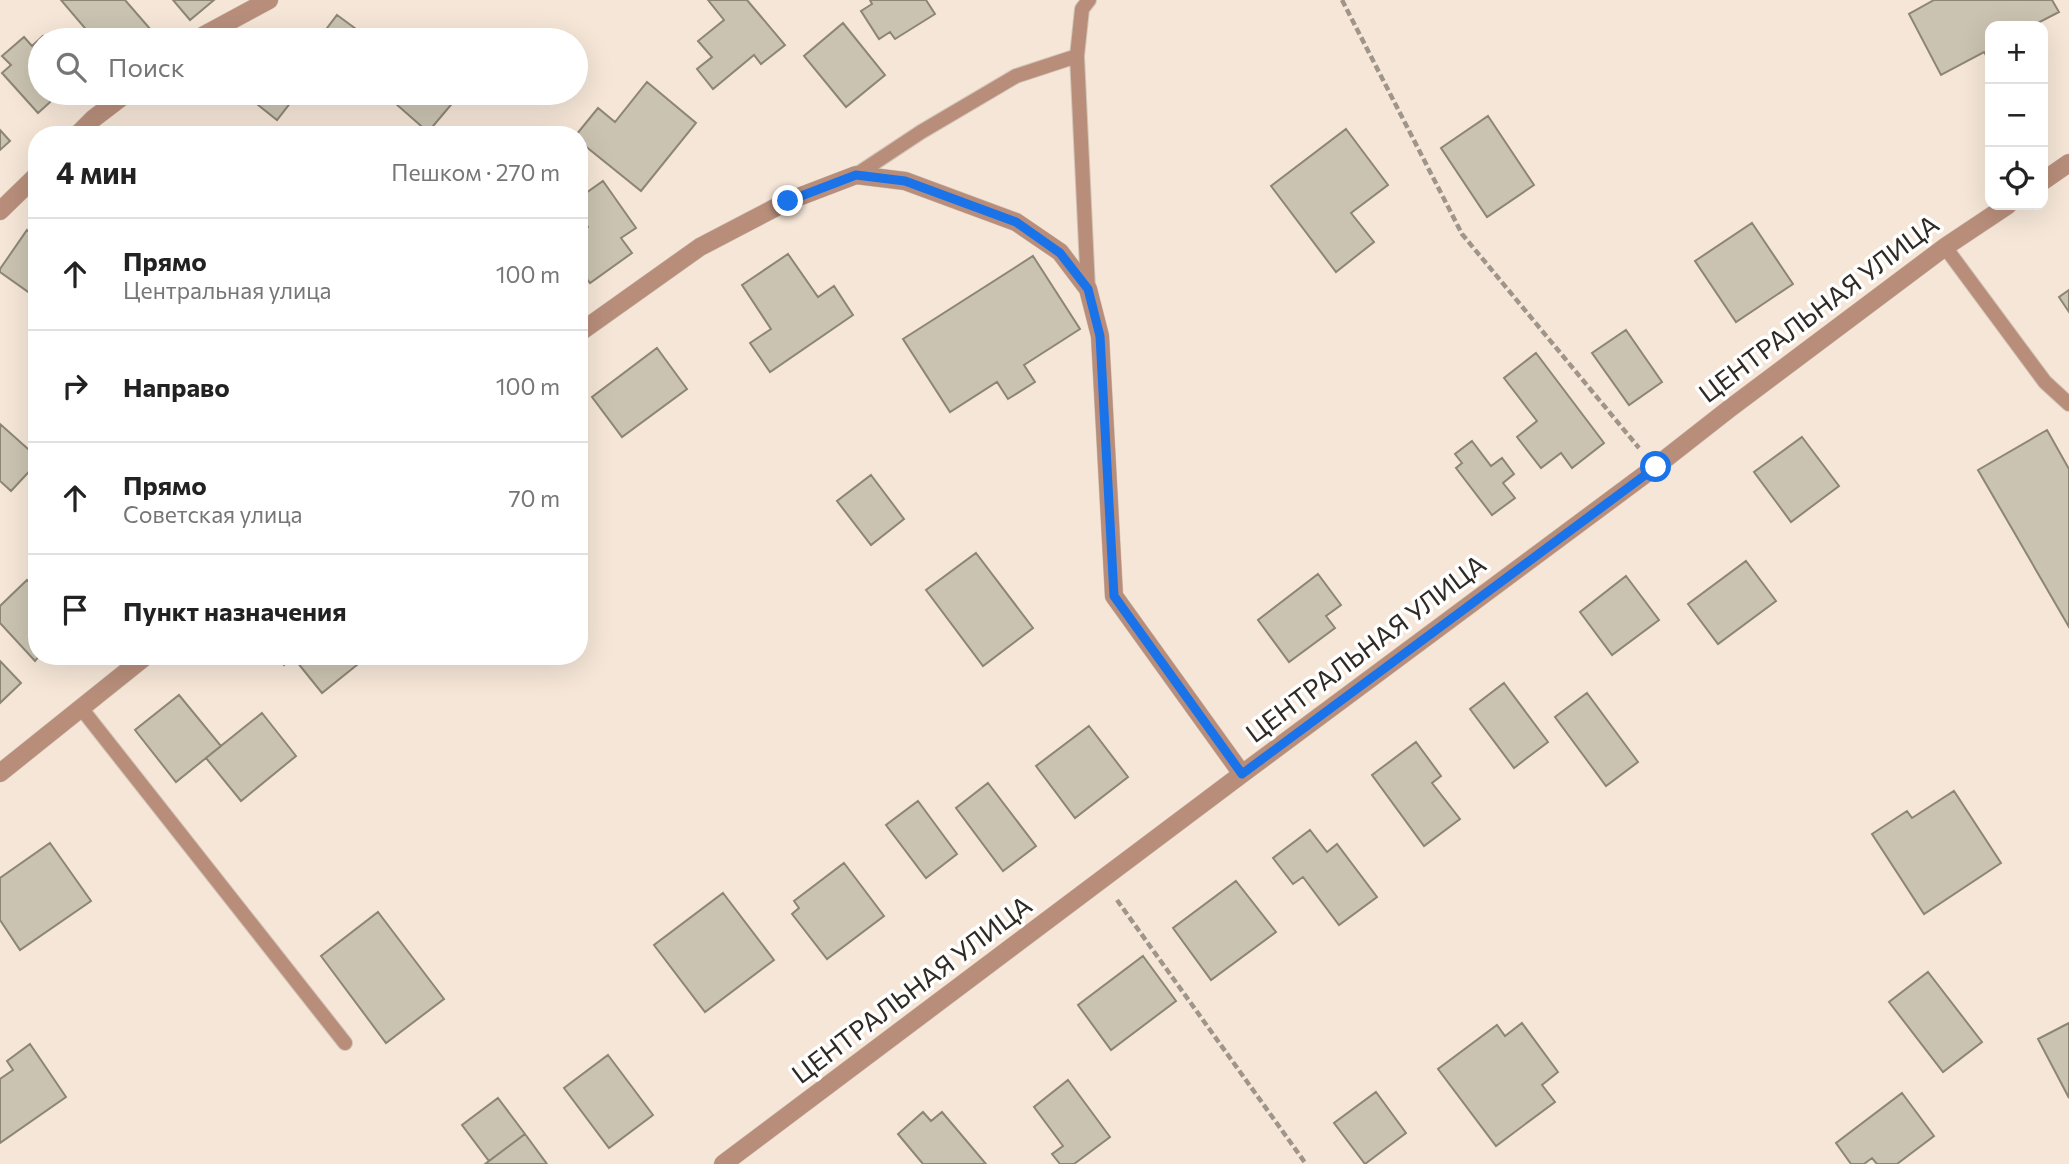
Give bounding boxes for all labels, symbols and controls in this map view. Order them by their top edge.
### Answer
map controls [1985,21,2048,210]
button: + [1985,21,2048,84]
search box [28,28,588,105]
icon: search [52,48,90,86]
text: Поиск [108,51,185,82]
button: − [1985,84,2048,147]
button: locate [1985,147,2048,210]
text: 4 мин [56,153,137,190]
text: Пешком · 270 m [391,158,560,186]
route end [772,185,803,216]
street label: ЦЕНТРАЛЬНАЯ УЛИЦА [1692,207,1944,408]
text: Прямо [123,245,207,276]
icon: ahead [56,255,94,293]
text: 100 m [496,260,560,288]
text: Центральная улица [123,276,332,304]
icon: right [56,367,94,405]
text: Направо [123,371,230,402]
text: 100 m [496,372,560,400]
route start [1640,451,1671,482]
text: Прямо [123,469,207,500]
icon: ahead [56,479,94,517]
text: 70 m [508,484,560,512]
text: Советская улица [123,500,303,528]
street label: ЦЕНТРАЛЬНАЯ УЛИЦА [1239,547,1491,748]
icon: arrive [56,591,94,629]
text: Пункт назначения [123,595,347,626]
street label: ЦЕНТРАЛЬНАЯ УЛИЦА [785,888,1037,1089]

